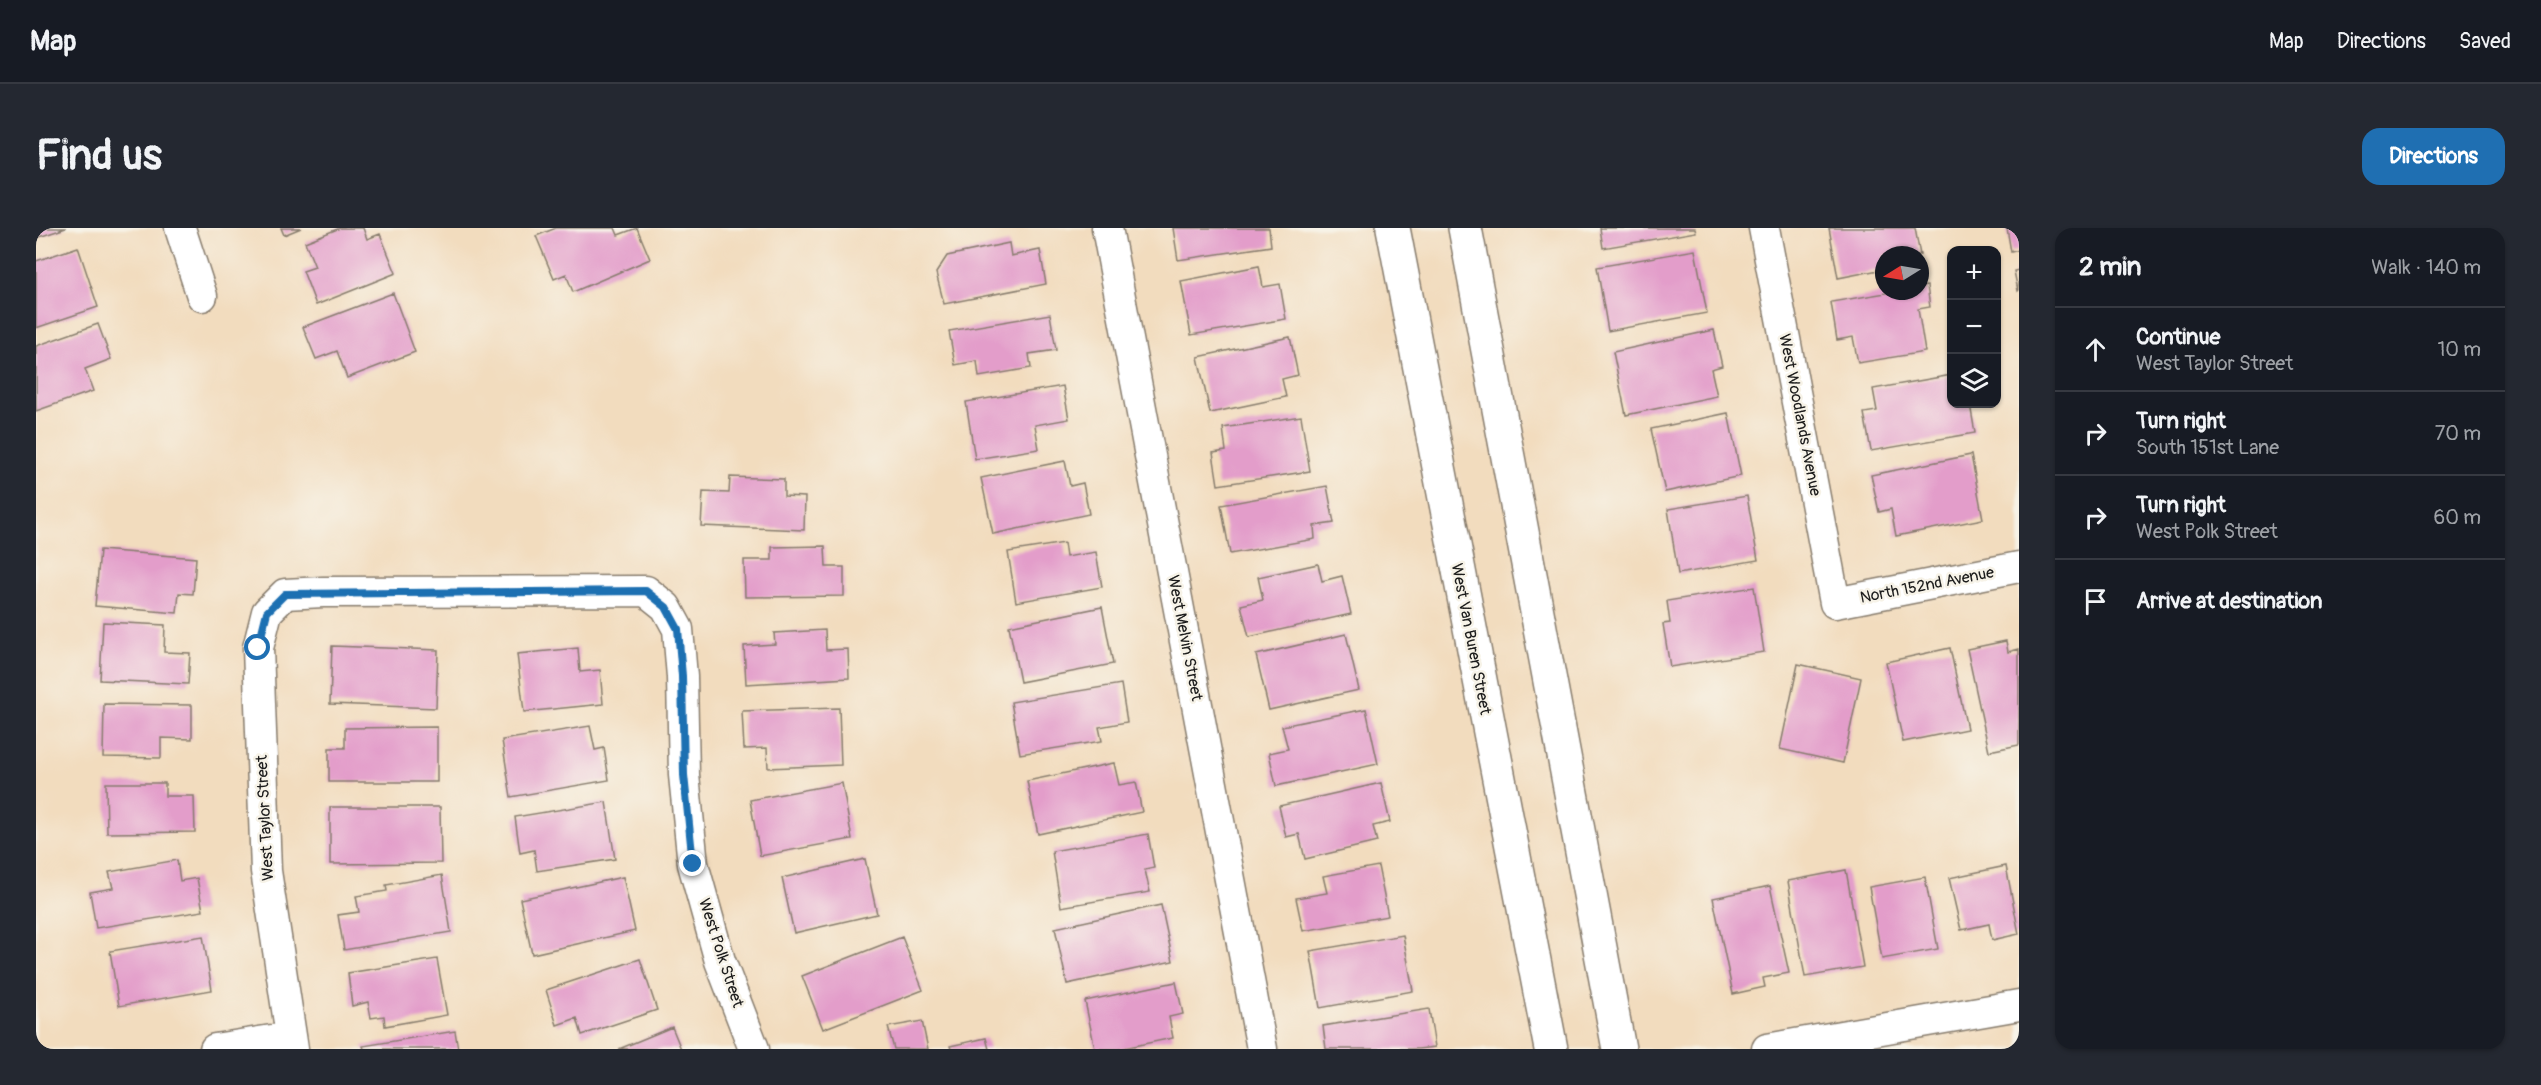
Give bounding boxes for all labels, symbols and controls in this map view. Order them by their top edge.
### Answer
text: Map [30,24,76,59]
text: Map [2269,28,2304,55]
text: Directions [2337,28,2426,55]
text: Saved [2459,28,2511,55]
button: Directions [2362,128,2505,185]
text: Find us [36,130,162,182]
north arrow [1875,246,1929,300]
map controls [1947,246,2001,408]
button: + [1947,246,2001,300]
text: 2 min [2079,251,2141,283]
text: Walk · 140 m [2371,255,2481,280]
button: − [1947,300,2001,354]
text: Continue [2136,323,2220,351]
street label: West Woodlands Avenue [1774,332,1826,498]
icon: ahead [2079,333,2112,366]
text: 10 m [2437,337,2481,362]
text: West Taylor Street [2136,351,2293,376]
button: layers [1947,354,2001,408]
text: Turn right [2136,407,2226,435]
icon: right [2079,417,2112,450]
text: 70 m [2435,421,2481,446]
text: South 151st Lane [2136,435,2279,460]
text: Turn right [2136,491,2226,519]
icon: right [2079,501,2112,534]
text: 60 m [2434,505,2481,530]
text: West Polk Street [2136,519,2278,544]
street label: West Van Buren Street [1447,562,1496,717]
street label: North 152nd Avenue [1858,562,1996,608]
street label: West Melvin Street [1163,573,1207,703]
icon: arrive [2079,585,2112,618]
text: Arrive at destination [2136,587,2322,615]
route start [244,634,270,660]
street label: West Taylor Street [252,754,278,881]
route end [679,850,705,876]
street label: West Polk Street [694,896,748,1011]

